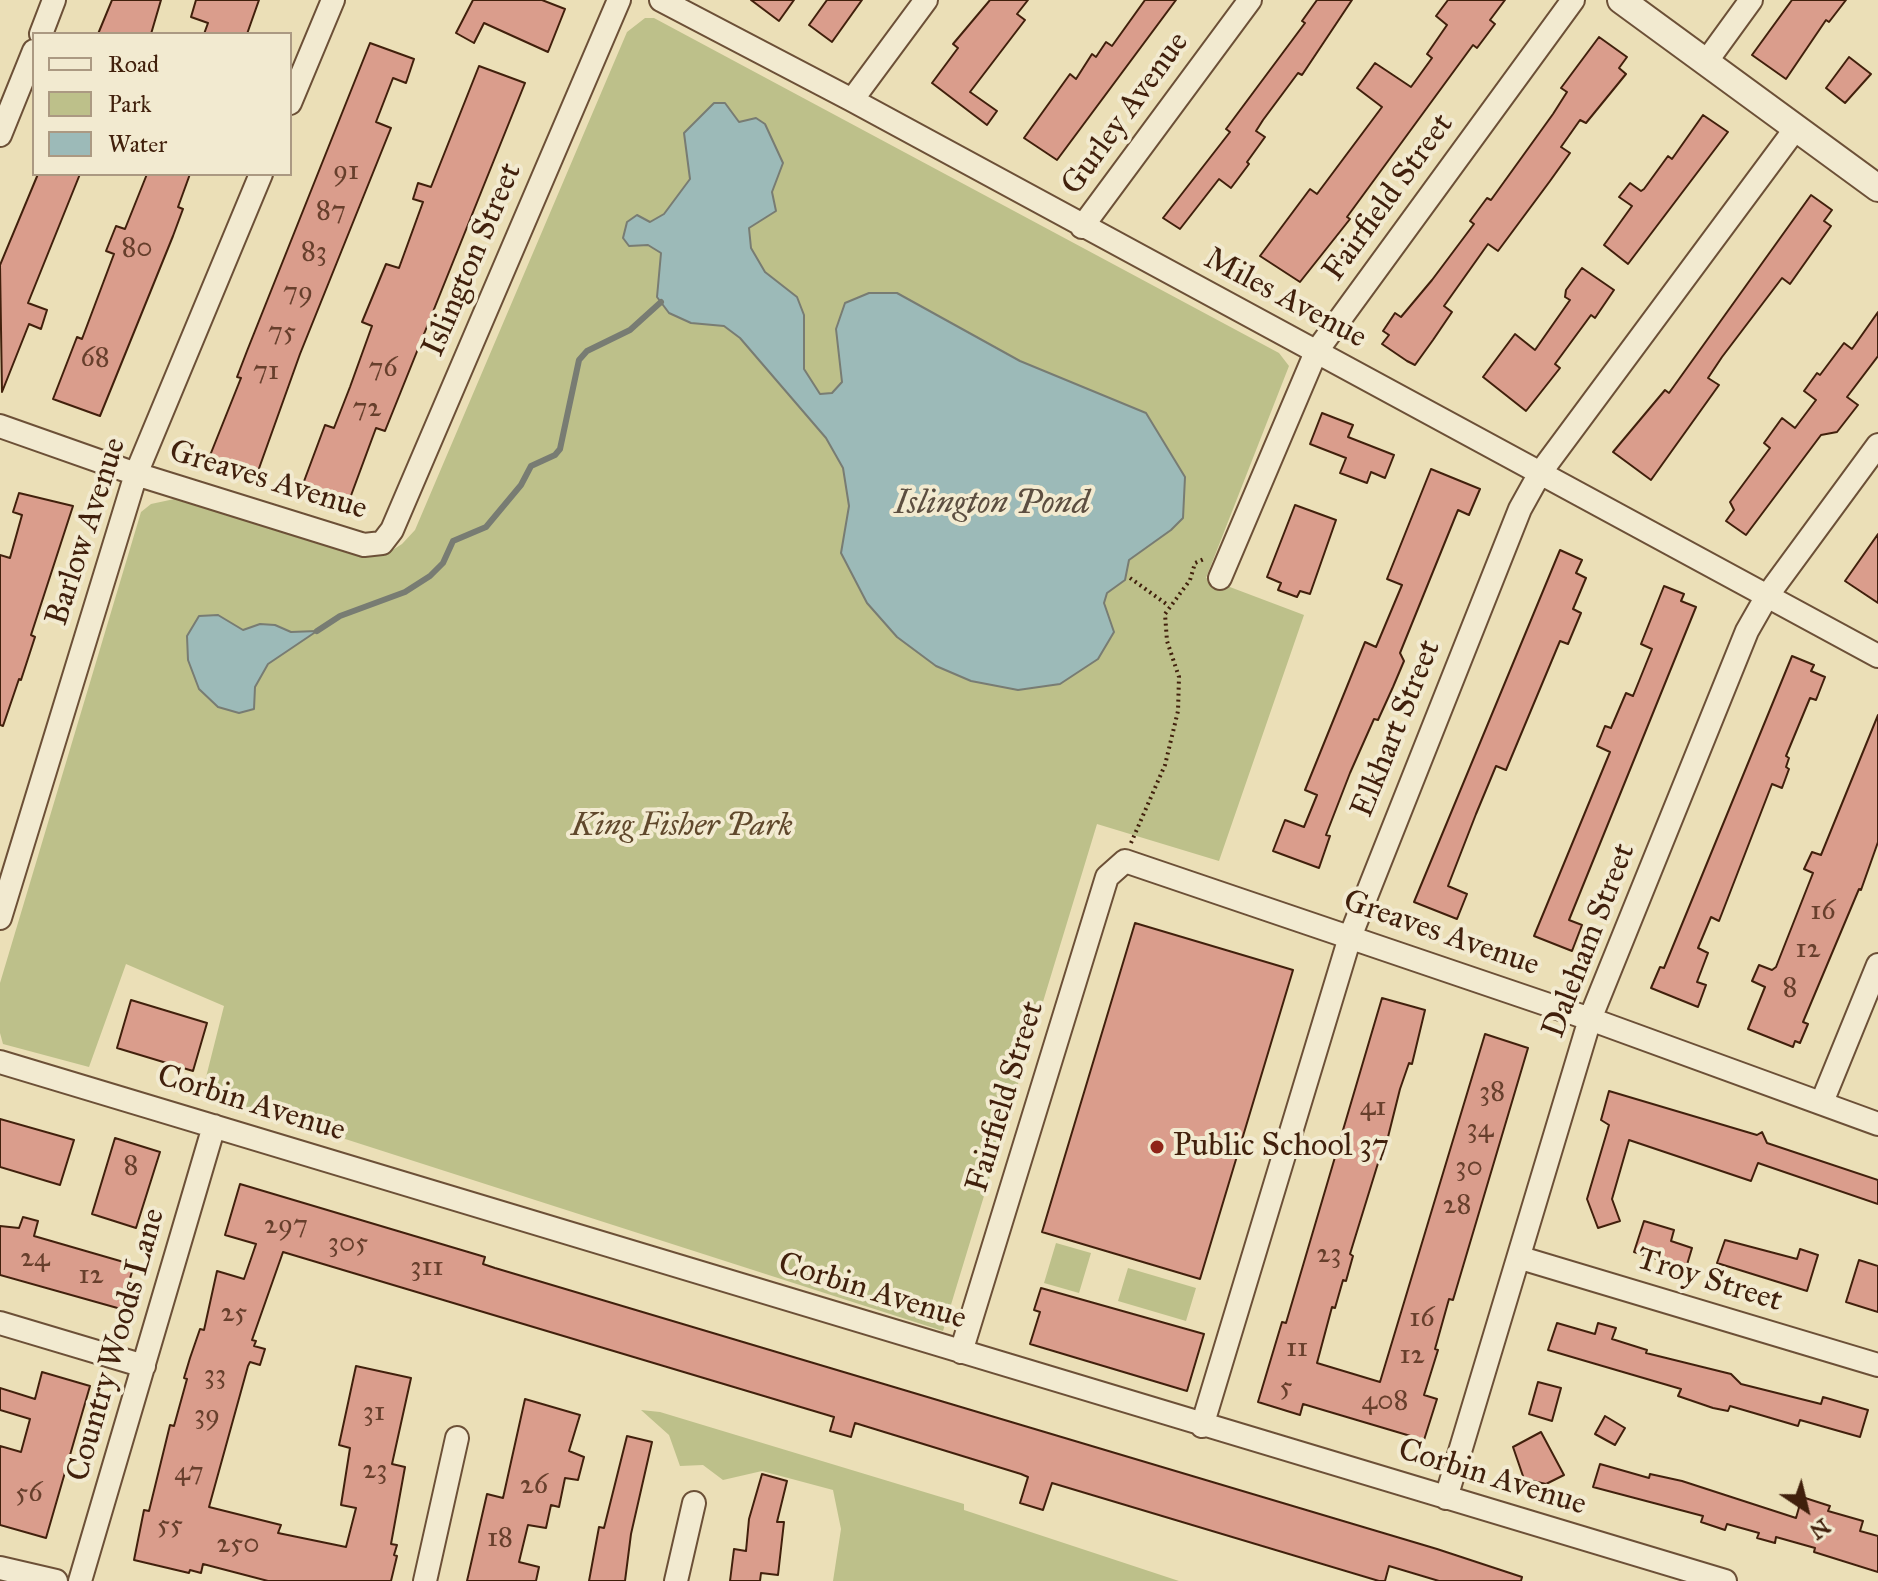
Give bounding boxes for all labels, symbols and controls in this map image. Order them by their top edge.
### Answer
street label: Gurley Avenue [1054,25,1198,203]
legend [32,32,292,176]
text: Road [108,49,159,79]
text: Park [108,89,151,119]
street label: Fairfield Street [1315,107,1463,289]
text: Water [108,129,167,159]
house number: 91 [333,155,359,189]
street label: Islington Street [415,158,531,362]
house number: 87 [316,195,346,229]
house number: 80 [121,232,153,266]
house number: 83 [301,236,327,270]
street label: Miles Avenue [1197,240,1373,358]
house number: 79 [283,276,313,310]
house number: 75 [268,316,296,350]
house number: 68 [80,342,110,376]
house number: 76 [368,352,398,386]
house number: 71 [253,355,279,389]
house number: 72 [353,392,381,426]
street label: Barlow Avenue [39,433,135,631]
street label: Greaves Avenue [165,433,371,529]
water label: Islington Pond [894,485,1090,525]
street label: Elkhart Street [1344,635,1450,823]
park label: King Fisher Park [571,808,793,846]
street label: Daleham Street [1535,838,1645,1044]
street label: Greaves Avenue [1338,883,1544,985]
house number: 16 [1810,895,1836,929]
house number: 12 [1796,933,1820,967]
house number: 8 [1783,972,1797,1006]
street label: Fairfield Street [959,997,1053,1197]
street label: Corbin Avenue [152,1057,350,1151]
house number: 38 [1479,1076,1505,1110]
house number: 41 [1360,1091,1386,1125]
house number: 34 [1467,1113,1493,1147]
place label: Public School 37 [1173,1128,1389,1166]
marker: Public School 37 [1148,1138,1166,1156]
house number: 8 [124,1150,138,1184]
house number: 30 [1455,1151,1483,1185]
house number: 28 [1443,1189,1471,1223]
street label: Country Woods Lane [60,1204,174,1486]
house number: 297 [264,1209,308,1243]
house number: 305 [328,1227,368,1261]
house number: 23 [1316,1238,1342,1272]
street label: Troy Street [1631,1241,1787,1321]
house number: 24 [20,1242,50,1276]
street label: Corbin Avenue [773,1245,971,1339]
house number: 311 [410,1251,444,1285]
house number: 12 [79,1259,103,1293]
house number: 25 [221,1297,247,1331]
house number: 16 [1409,1302,1435,1336]
house number: 11 [1286,1332,1308,1366]
house number: 12 [1400,1339,1424,1373]
house number: 33 [204,1359,226,1393]
house number: 5 [1279,1371,1293,1405]
house number: 408 [1362,1385,1408,1419]
house number: 31 [363,1396,385,1430]
house number: 39 [194,1399,220,1433]
street label: Corbin Avenue [1393,1431,1591,1525]
house number: 23 [362,1454,388,1488]
house number: 47 [174,1456,204,1490]
house number: 26 [520,1469,548,1503]
north arrow [1766,1469,1846,1549]
house number: 56 [15,1477,43,1511]
house number: 55 [157,1509,183,1543]
text: N [1805,1513,1835,1545]
house number: 18 [487,1522,513,1556]
house number: 250 [217,1528,259,1562]

